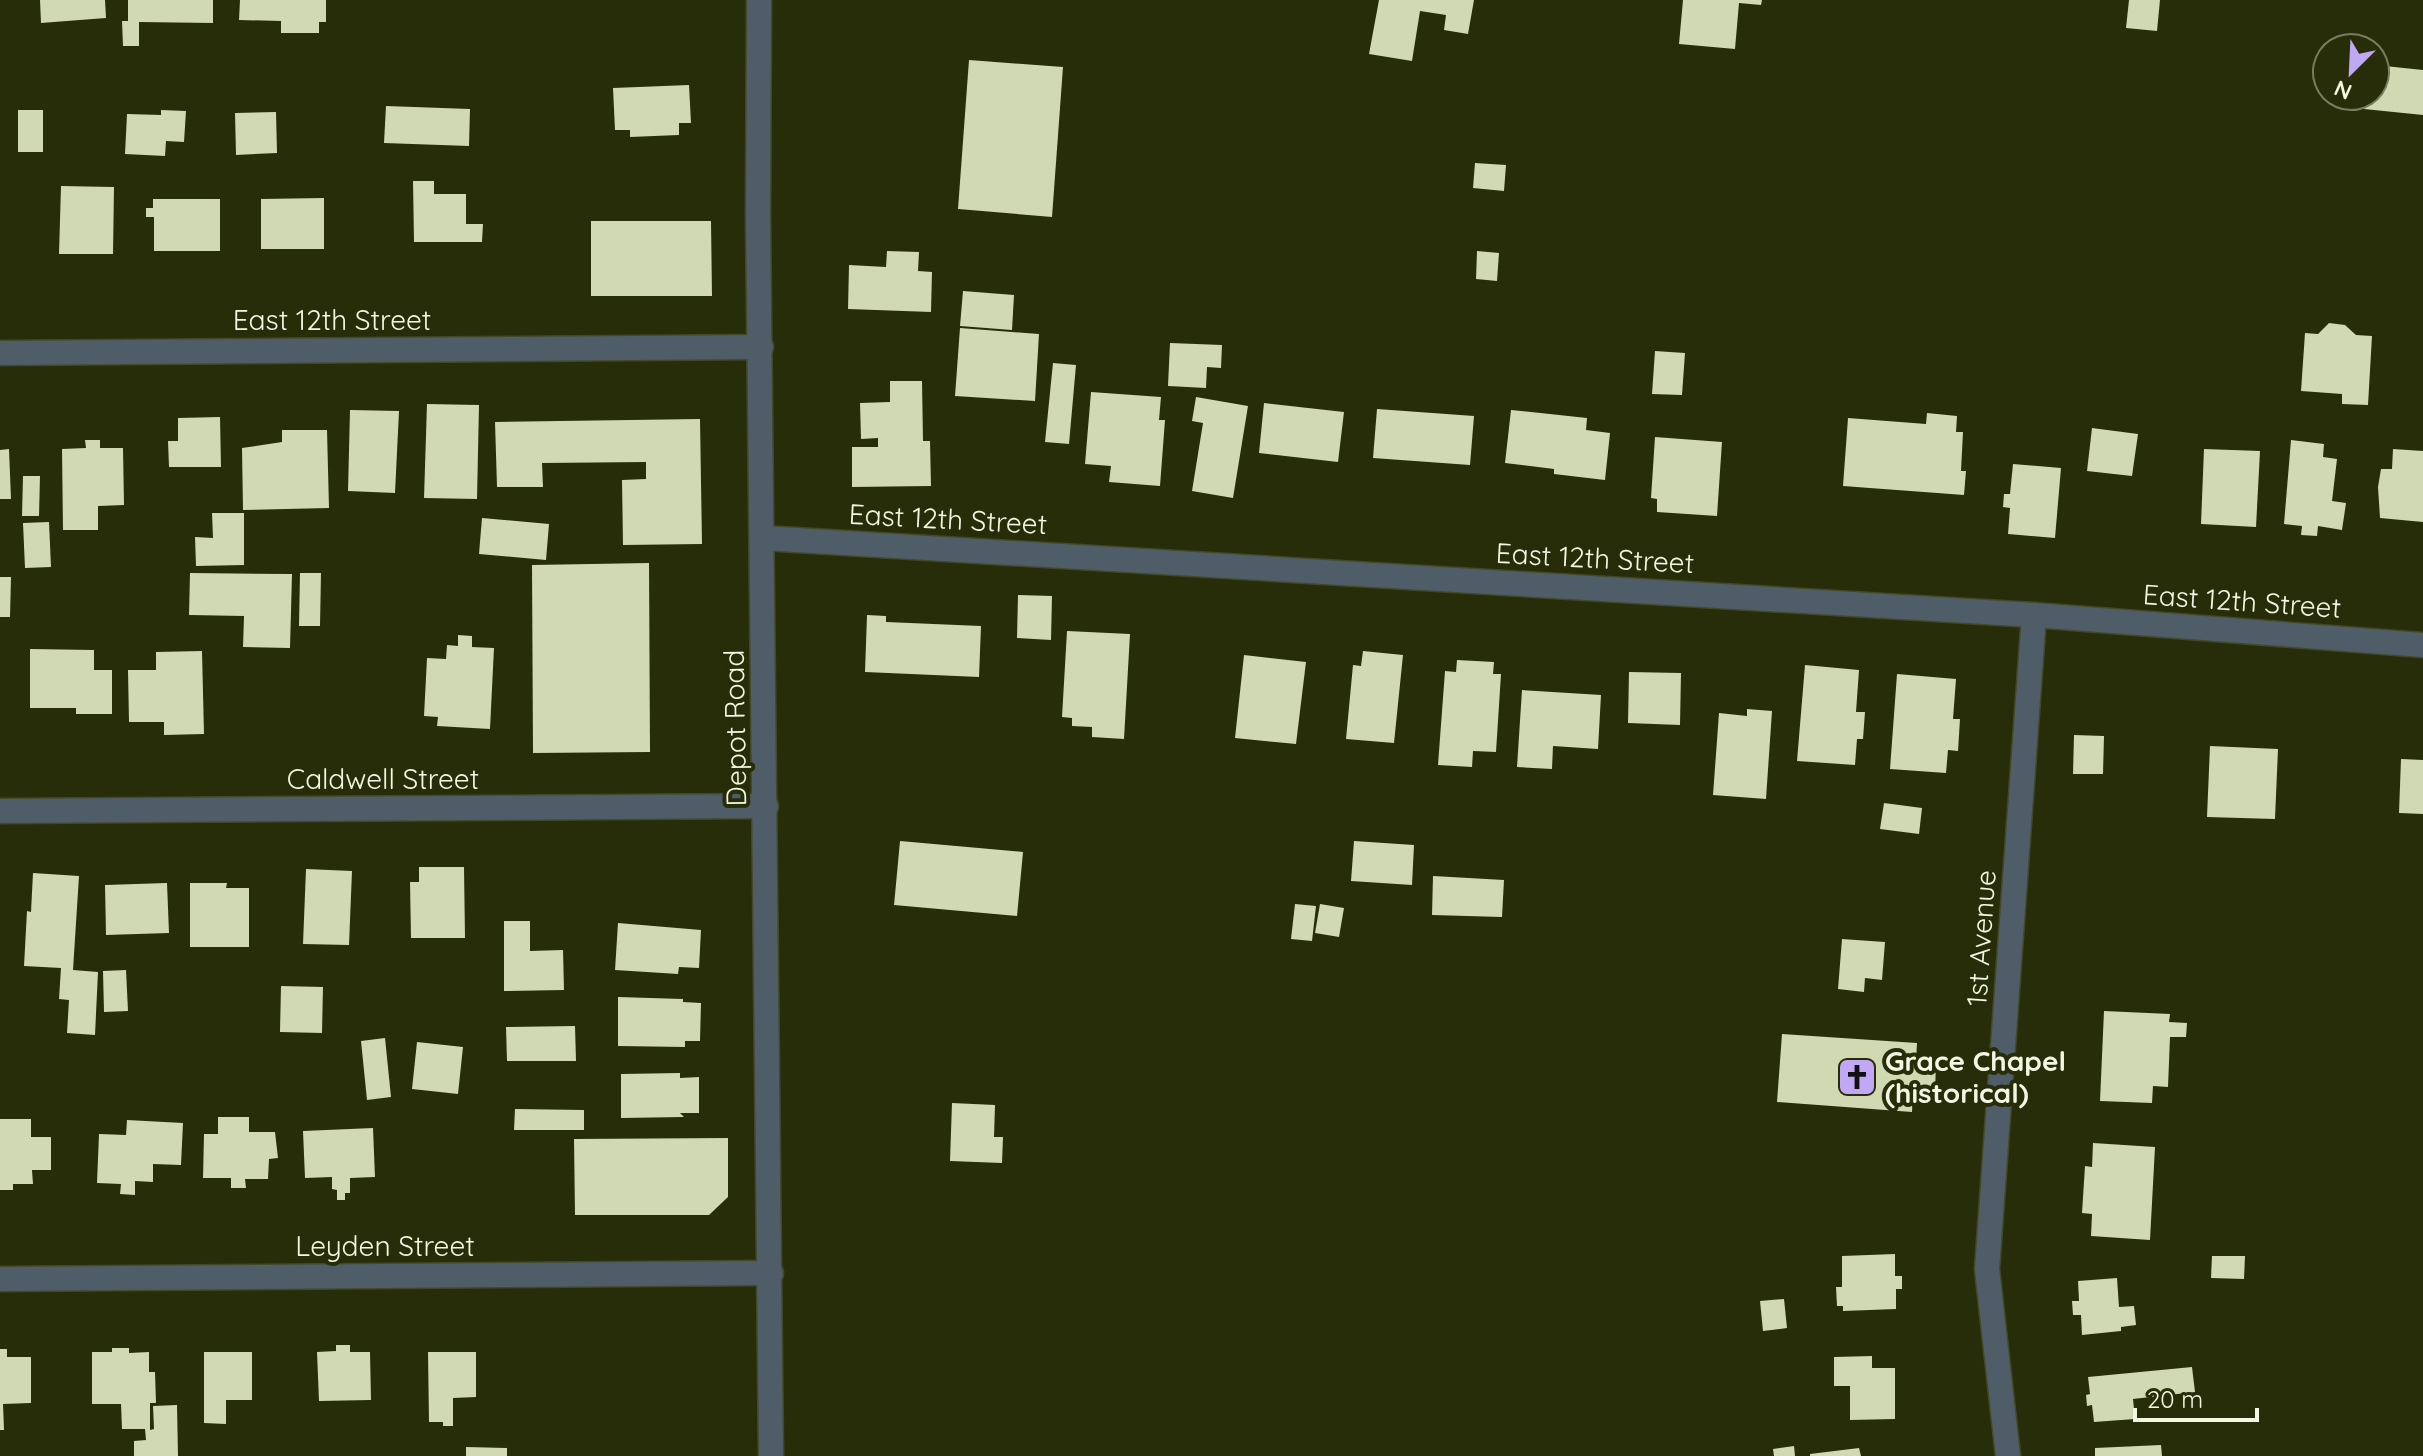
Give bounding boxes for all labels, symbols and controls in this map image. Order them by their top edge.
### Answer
north arrow [2311,32,2391,112]
text: N [2330,74,2356,106]
street label: East 12th Street [233,302,431,337]
street label: East 12th Street [848,496,1048,541]
street label: East 12th Street [1495,535,1695,580]
street label: East 12th Street [2142,576,2342,625]
street label: Depot Road [716,649,753,807]
street label: Caldwell Street [287,761,479,796]
street label: 1st Avenue [1958,869,2003,1007]
place label: Grace Chapel (historical) [1885,1043,2066,1110]
church icon: Grace Chapel (historical) [1836,1056,1878,1098]
street label: Leyden Street [295,1228,475,1263]
scale bar [2135,1372,2257,1422]
text: 20 m [2147,1384,2203,1414]

